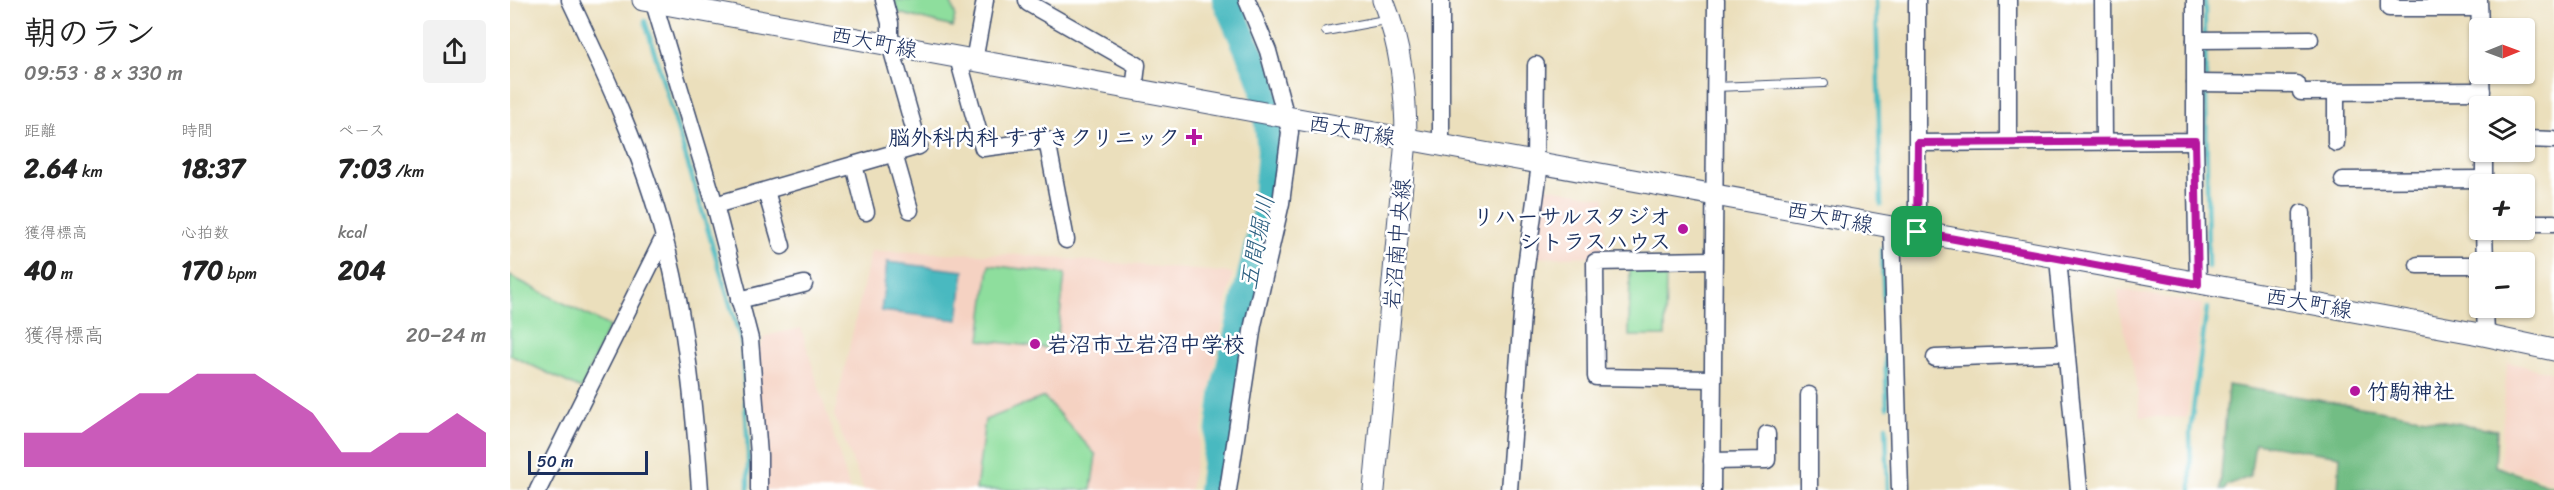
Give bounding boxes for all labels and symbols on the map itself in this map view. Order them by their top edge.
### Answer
street label: 西大町線 [827,14,921,70]
north arrow [2469,18,2535,84]
street label: 西大町線 [1305,103,1399,157]
place label: 脳外科内科 すずきクリニック [888,118,1180,157]
marker: 脳外科内科 すずきクリニック [1185,128,1203,146]
street label: 岩沼南中央線 [1372,177,1422,311]
street label: 西大町線 [1783,189,1877,245]
water label: 五間堀川 [1227,191,1287,293]
place label: リハーサルスタジオ シトラスハウス [1473,197,1671,261]
pin [1891,206,1942,257]
marker: リハーサルスタジオ シトラスハウス [1676,222,1690,236]
street label: 西大町線 [2262,276,2356,330]
place label: 岩沼市立岩沼中学校 [1047,325,1245,364]
marker: 岩沼市立岩沼中学校 [1028,337,1042,351]
place label: 竹駒神社 [2367,372,2455,411]
marker: 竹駒神社 [2348,384,2362,398]
scale bar [528,448,648,476]

